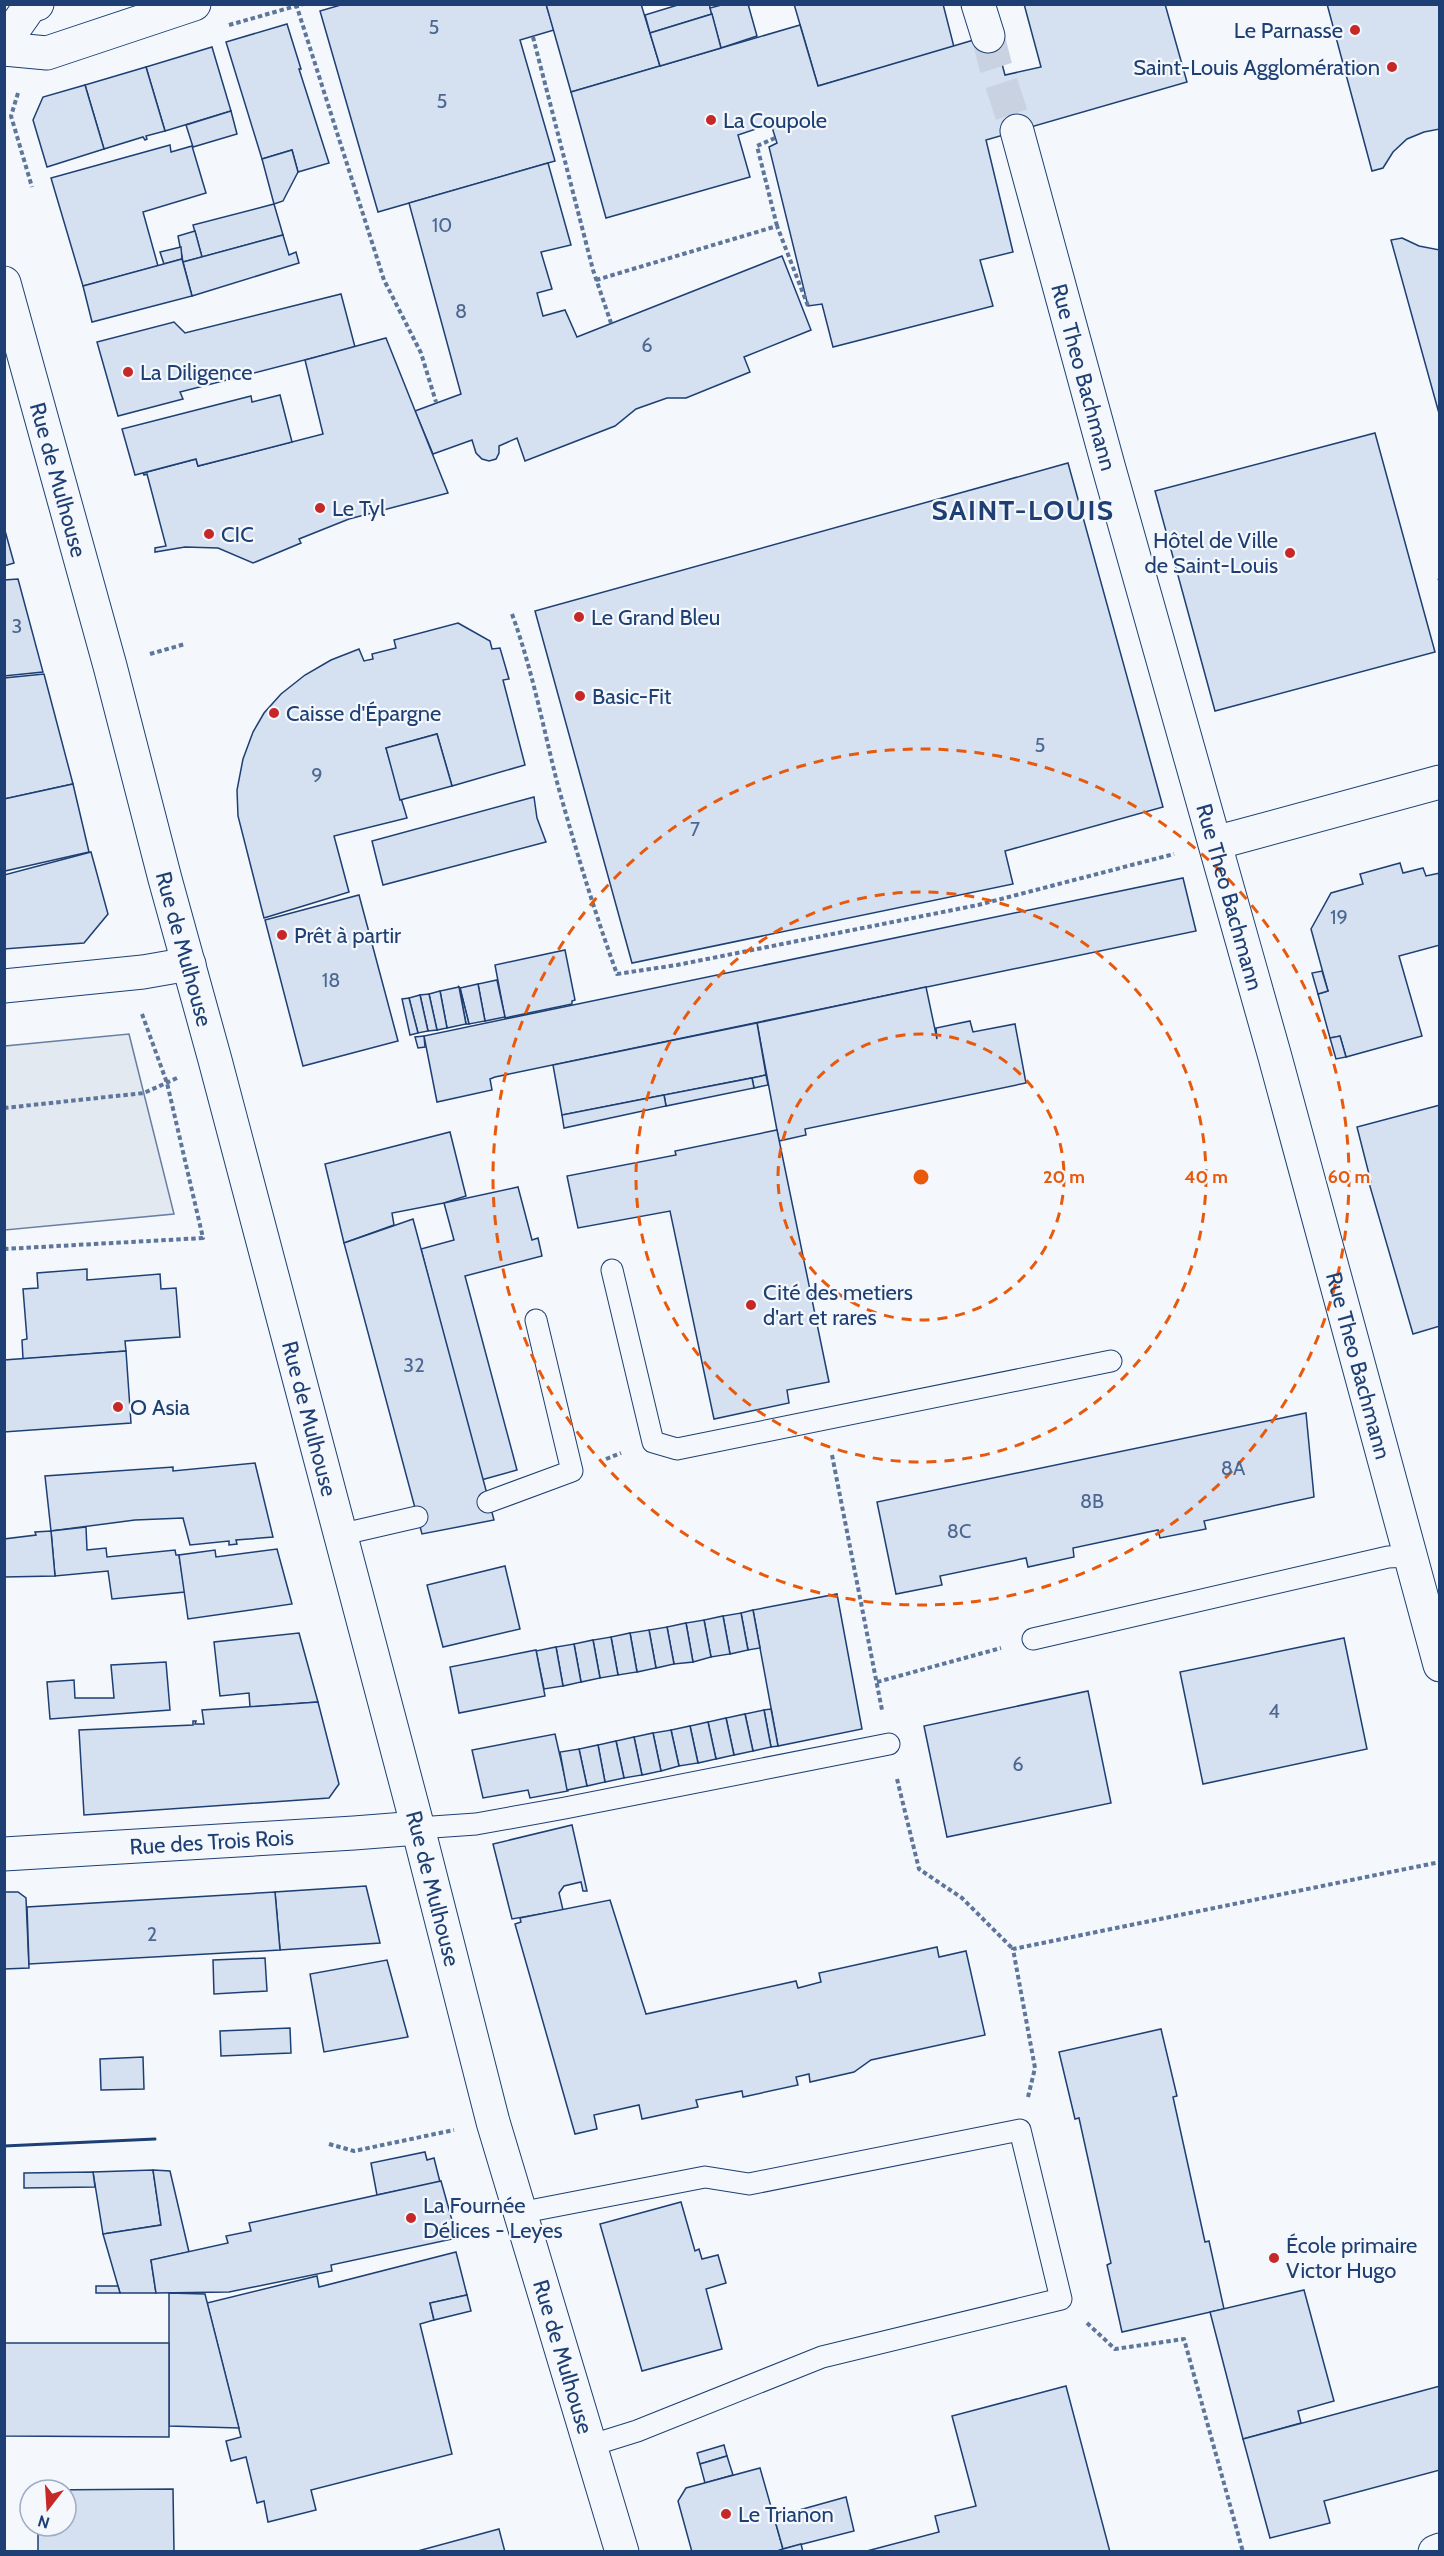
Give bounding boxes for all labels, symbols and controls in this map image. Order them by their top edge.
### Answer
house number: 5 [429,15,439,39]
place label: Le Parnasse [1234,17,1343,44]
marker: Le Parnasse [1348,23,1362,37]
place label: Saint-Louis Agglomération [1133,54,1380,81]
marker: Saint-Louis Agglomération [1385,60,1399,74]
house number: 5 [437,89,447,113]
place label: La Coupole [723,107,827,134]
marker: La Coupole [704,113,718,127]
house number: 10 [432,213,452,237]
street label: Rue Theo Bachmann [1046,280,1122,474]
house number: 8 [455,299,467,323]
house number: 6 [641,333,653,357]
place label: La Diligence [140,359,253,386]
marker: La Diligence [121,365,135,379]
street label: Rue de Mulhouse [24,399,93,560]
district label: SAINT-LOUIS [931,493,1115,527]
place label: Le Tyl [332,495,386,522]
marker: Le Tyl [313,501,327,515]
place label: CIC [221,521,254,548]
marker: CIC [202,527,216,541]
place label: Hôtel de Ville de Saint-Louis [1144,527,1278,579]
marker: Hôtel de Ville de Saint-Louis [1283,546,1297,560]
place label: Le Grand Bleu [591,604,720,631]
marker: Le Grand Bleu [572,610,586,624]
house number: 3 [12,614,22,638]
place label: Basic-Fit [592,683,672,710]
marker: Basic-Fit [573,689,587,703]
place label: Caisse d'Épargne [286,700,441,727]
marker: Caisse d'Épargne [267,706,281,720]
house number: 5 [1035,733,1045,757]
house number: 9 [311,763,323,787]
street label: Rue Theo Bachmann [1191,801,1269,993]
house number: 7 [690,817,700,841]
street label: Rue de Mulhouse [150,869,219,1029]
house number: 19 [1330,905,1348,929]
place label: Prêt à partir [294,922,401,949]
marker: Prêt à partir [275,928,289,942]
house number: 18 [322,968,340,992]
text: 20 m [1043,1166,1085,1188]
text: 40 m [1184,1166,1228,1188]
text: 60 m [1328,1166,1370,1188]
centre of rings [911,1167,931,1187]
street label: Rue Theo Bachmann [1320,1269,1397,1462]
place label: Cité des metiers d'art et rares [763,1279,913,1331]
marker: Cité des metiers d'art et rares [744,1298,758,1312]
street label: Rue de Mulhouse [276,1338,343,1499]
house number: 32 [403,1353,425,1377]
place label: O Asia [130,1394,190,1421]
marker: O Asia [111,1400,125,1414]
house number: 8A [1221,1456,1246,1480]
house number: 8B [1080,1489,1104,1513]
house number: 8C [947,1519,971,1543]
house number: 4 [1268,1699,1280,1723]
house number: 6 [1012,1752,1024,1776]
street label: Rue de Mulhouse [401,1808,466,1969]
street label: Rue des Trois Rois [129,1823,294,1860]
house number: 2 [147,1922,157,1946]
place label: La Fournée Délices - Leyes [423,2192,563,2244]
marker: La Fournée Délices - Leyes [404,2211,418,2225]
place label: École primaire Victor Hugo [1286,2232,1417,2284]
marker: École primaire Victor Hugo [1267,2251,1281,2265]
street label: Rue de Mulhouse [528,2276,599,2437]
north arrow [18,2478,78,2538]
place label: Le Trianon [738,2501,834,2528]
marker: Le Trianon [719,2507,733,2521]
text: N [36,2511,52,2533]

